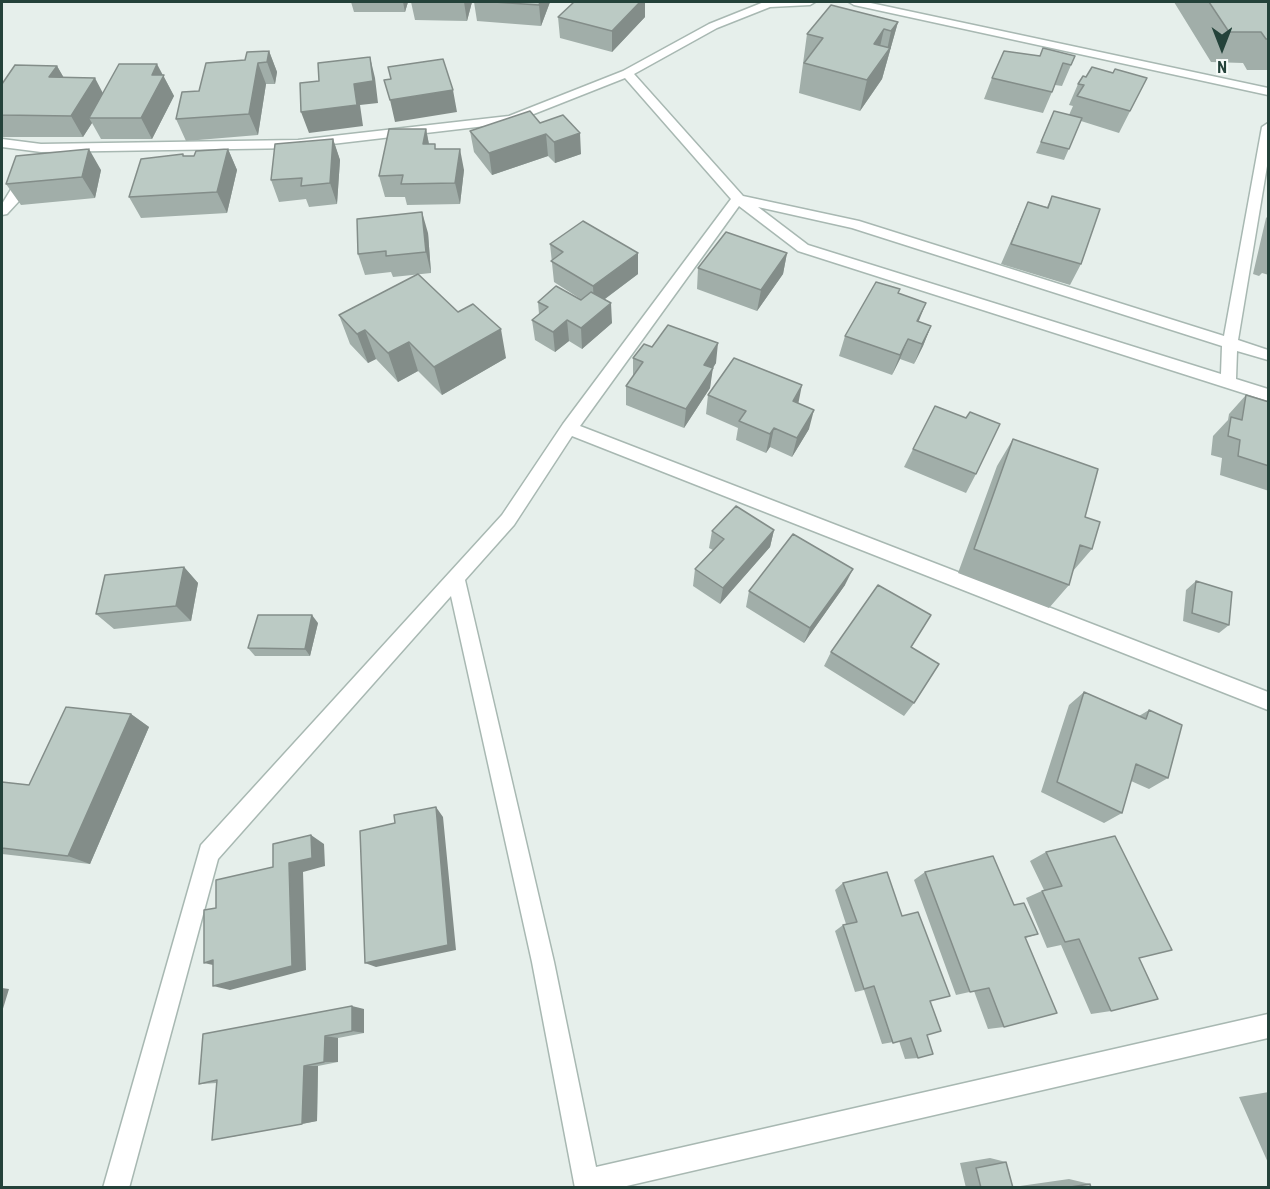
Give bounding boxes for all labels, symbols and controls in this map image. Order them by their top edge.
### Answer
north arrow [1192,18,1252,78]
text: N [1217,57,1227,76]

